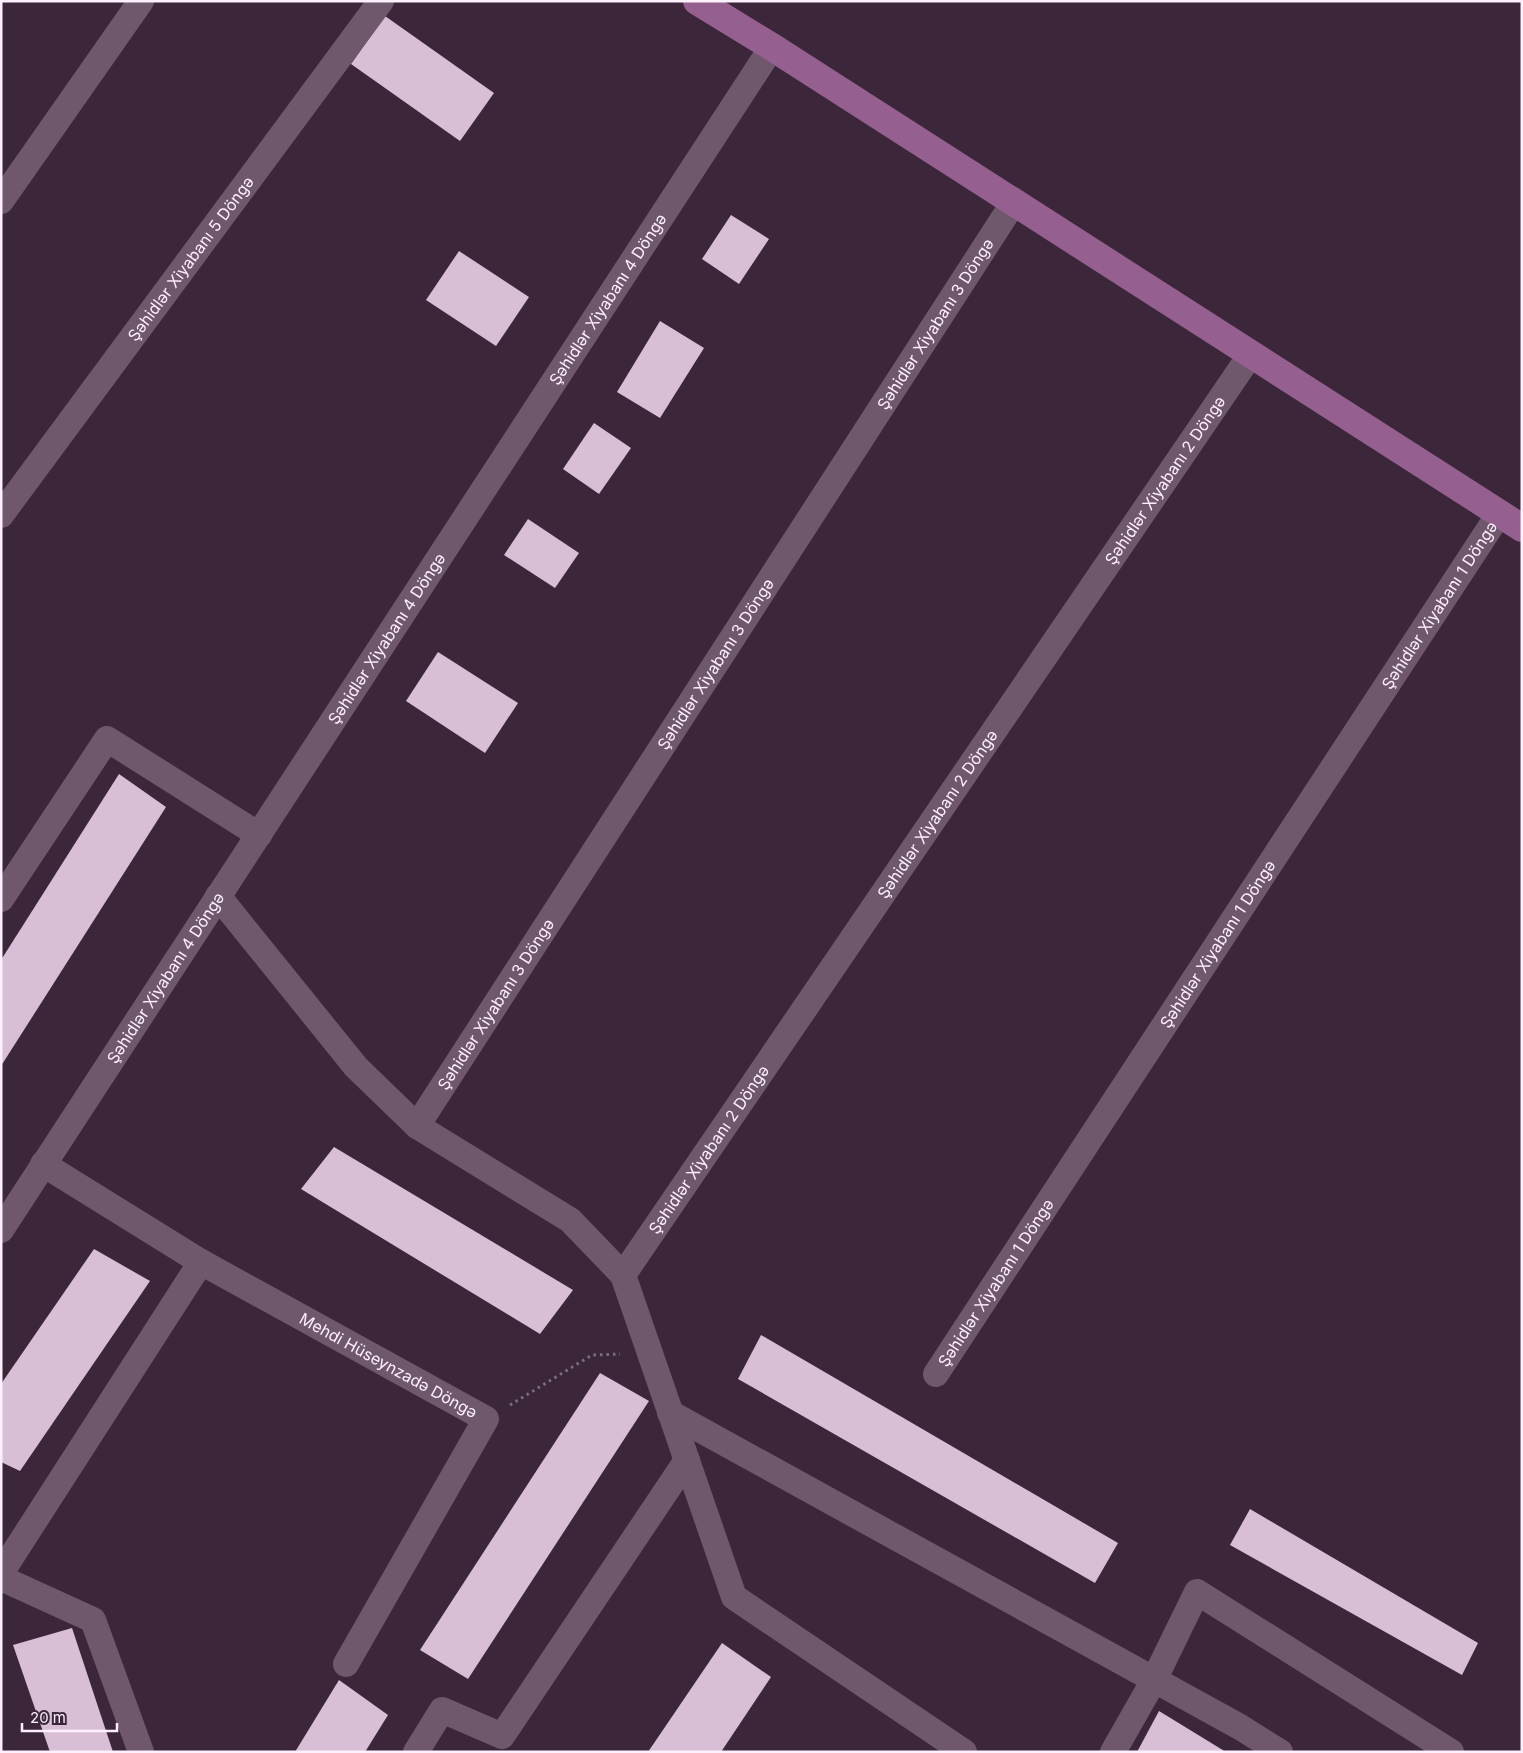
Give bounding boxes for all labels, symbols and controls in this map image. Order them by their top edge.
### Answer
street label: Şəhidlər Xiyabanı 5 Döngə [123,172,258,345]
street label: Şəhidlər Xiyabanı 4 Döngə [544,210,671,389]
street label: Şəhidlər Xiyabanı 3 Döngə [873,234,998,413]
street label: Şəhidlər Xiyabanı 2 Döngə [1100,392,1230,568]
street label: Şəhidlər Xiyabanı 1 Döngə [1377,517,1502,693]
street label: Şəhidlər Xiyabanı 4 Döngə [323,549,450,728]
street label: Şəhidlər Xiyabanı 3 Döngə [653,575,778,753]
street label: Şəhidlər Xiyabanı 2 Döngə [873,726,1002,902]
street label: Şəhidlər Xiyabanı 1 Döngə [1155,856,1280,1032]
street label: Şəhidlər Xiyabanı 4 Döngə [102,888,228,1067]
street label: Şəhidlər Xiyabanı 3 Döngə [433,915,558,1094]
street label: Şəhidlər Xiyabanı 2 Döngə [644,1061,773,1238]
street label: Şəhidlər Xiyabanı 1 Döngə [933,1195,1058,1371]
street label: Mehdi Hüseynzadə Döngə [296,1308,481,1422]
scale bar [22,1700,118,1732]
text: 20 m [30,1708,66,1727]

